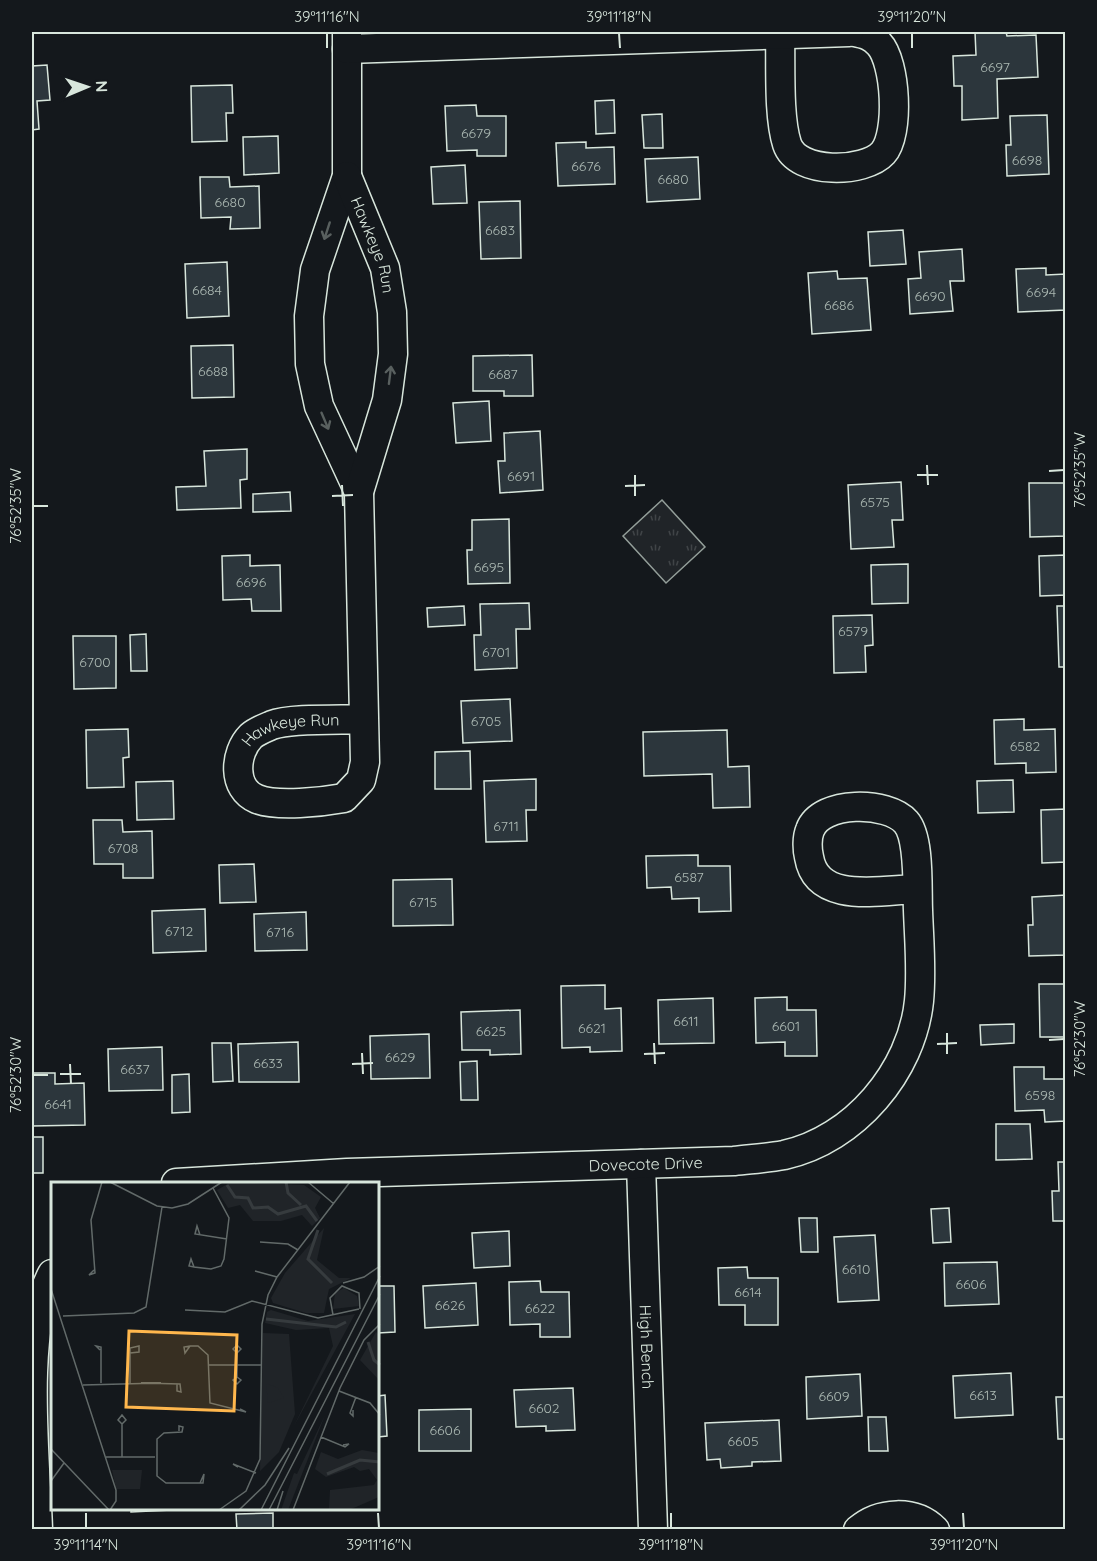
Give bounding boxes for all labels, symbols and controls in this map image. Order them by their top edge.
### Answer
text: 39°11'16"N [294,7,360,26]
text: 39°11'18"N [586,7,652,26]
text: 39°11'20"N [877,7,947,26]
north arrow [57,57,117,117]
house number: 6697 [980,58,1010,76]
text: N [92,80,112,93]
house number: 6679 [461,124,491,142]
house number: 6698 [1012,151,1042,169]
house number: 6676 [571,157,601,175]
house number: 6680 [658,170,688,188]
house number: 6680 [215,193,245,211]
street label: Hawkeye Run [347,194,399,295]
one-way arrow [321,221,332,240]
house number: 6683 [485,221,515,239]
house number: 6684 [192,281,222,299]
house number: 6694 [1026,283,1056,301]
house number: 6690 [914,287,946,305]
house number: 6686 [824,296,855,314]
house number: 6688 [198,362,228,380]
house number: 6687 [488,365,518,383]
one-way arrow [385,366,396,385]
one-way arrow [320,411,331,430]
text: 76°52'35"W [1070,432,1089,508]
house number: 6691 [507,467,535,485]
text: 76°52'35"W [6,468,25,544]
house number: 6575 [860,493,890,511]
house number: 6695 [474,558,504,576]
house number: 6696 [236,573,267,591]
house number: 6579 [838,622,868,640]
house number: 6701 [482,643,510,661]
house number: 6700 [79,653,111,671]
street label: Hawkeye Run [237,709,340,750]
house number: 6705 [471,712,501,730]
house number: 6582 [1010,737,1040,755]
house number: 6711 [493,817,519,835]
house number: 6708 [108,839,138,857]
house number: 6587 [674,868,704,886]
house number: 6715 [409,893,437,911]
house number: 6712 [165,922,193,940]
house number: 6716 [266,923,295,941]
text: 76°52'30"W [1070,1000,1089,1077]
house number: 6611 [673,1012,699,1030]
house number: 6601 [772,1017,800,1035]
house number: 6621 [578,1019,606,1037]
house number: 6625 [476,1022,506,1040]
text: 76°52'30"W [6,1036,25,1113]
house number: 6629 [385,1048,415,1066]
house number: 6633 [253,1054,283,1072]
house number: 6637 [120,1060,150,1078]
house number: 6598 [1025,1086,1055,1104]
house number: 6641 [44,1095,72,1113]
street label: Dovecote Drive [588,1152,703,1176]
inset map [51,1182,380,1510]
house number: 6610 [842,1260,870,1278]
house number: 6606 [956,1275,987,1293]
house number: 6614 [734,1283,762,1301]
house number: 6626 [435,1296,466,1314]
house number: 6622 [525,1299,556,1317]
street label: High Bench [636,1304,658,1389]
house number: 6613 [969,1386,997,1404]
house number: 6609 [818,1387,850,1405]
house number: 6602 [528,1399,560,1417]
house number: 6606 [430,1421,461,1439]
house number: 6605 [727,1432,759,1450]
text: 39°11'14"N [53,1535,119,1554]
text: 39°11'16"N [346,1535,412,1554]
text: 39°11'18"N [638,1535,704,1554]
text: 39°11'20"N [929,1535,999,1554]

